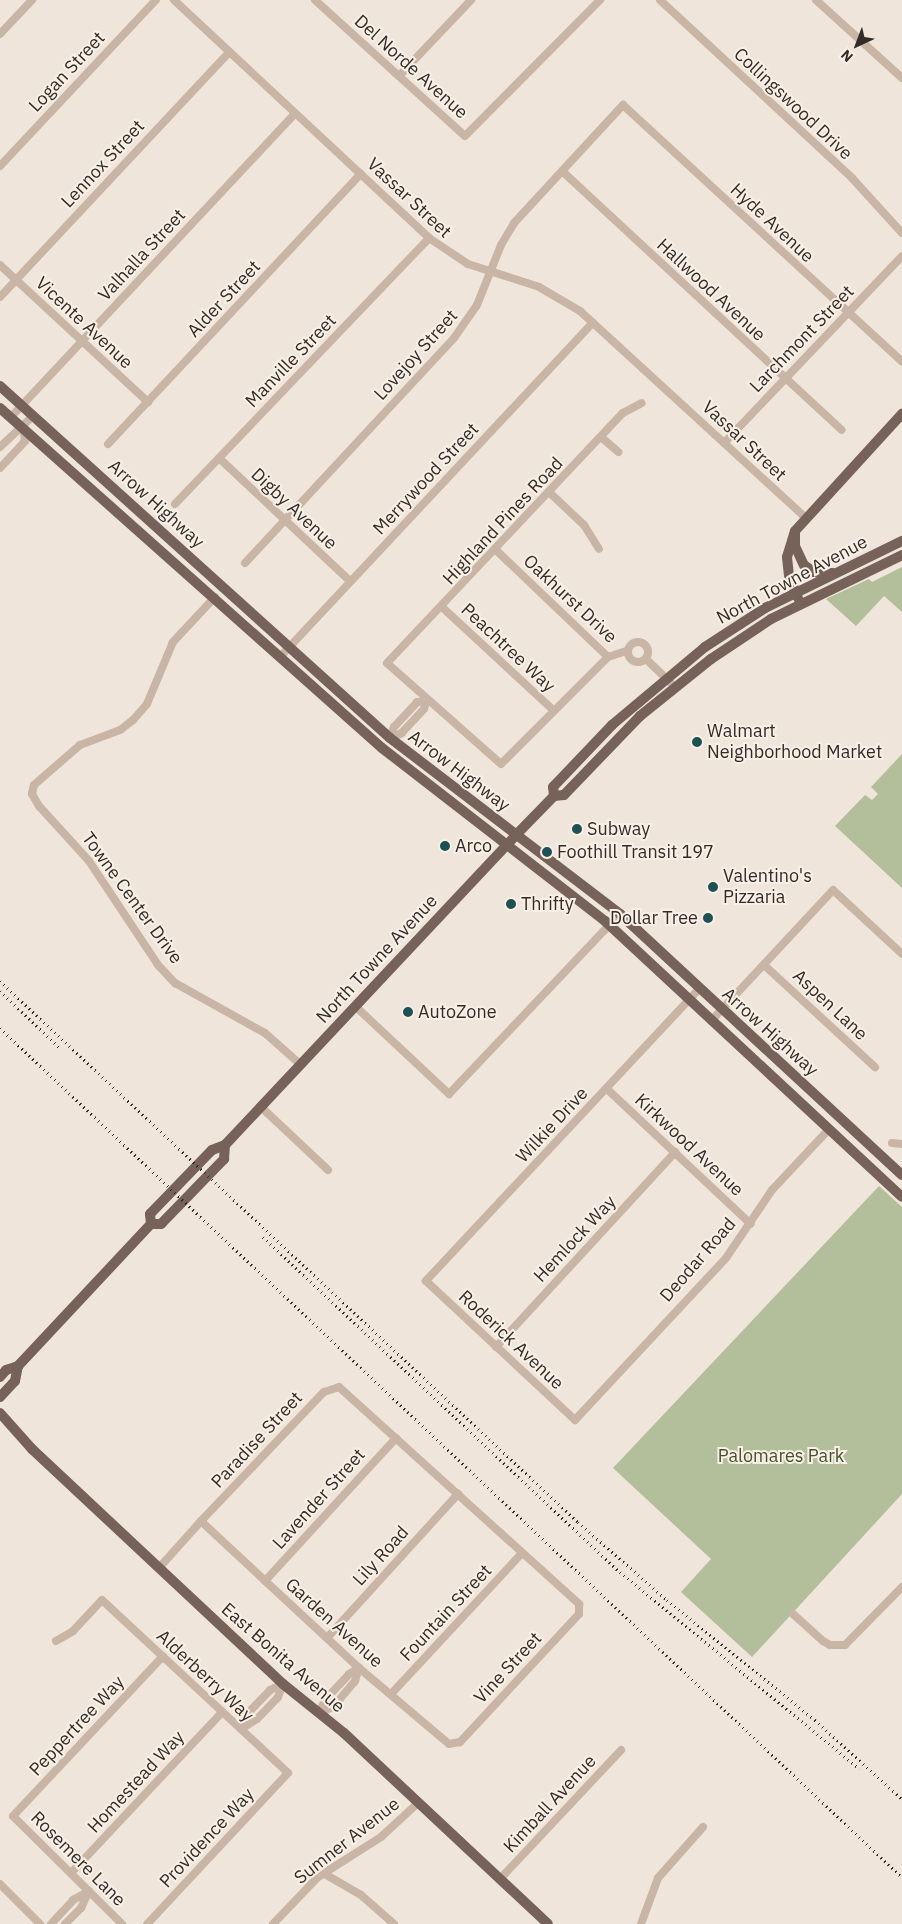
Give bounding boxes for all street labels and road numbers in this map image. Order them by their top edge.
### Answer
street label: Del Norde Avenue [350,10,472,124]
street label: Logan Street [24,27,110,117]
street label: Collingswood Drive [729,44,857,164]
street label: Lennox Street [57,116,149,212]
street label: Vassar Street [362,154,456,242]
street label: Hyde Avenue [726,179,818,267]
street label: Valhalla Street [94,205,190,305]
street label: Hallwood Avenue [652,234,770,346]
street label: Alder Street [183,256,265,342]
street label: Vicente Avenue [31,272,137,374]
street label: Larchmont Street [745,281,859,397]
street label: Lovejoy Street [370,305,462,405]
street label: Manville Street [241,310,341,412]
street label: Vassar Street [697,397,791,485]
street label: Merrywood Street [369,419,483,539]
street label: Highland Pines Road [438,453,568,589]
street label: Arrow Highway [104,455,208,553]
street label: Digby Avenue [246,464,342,554]
street label: North Towne Avenue [713,531,871,629]
street label: Oakhurst Drive [519,550,621,648]
street label: Peachtree Way [457,599,559,697]
street label: Arrow Highway [404,726,514,816]
street label: Towne Center Drive [77,828,187,968]
street label: North Towne Avenue [312,890,442,1028]
street label: Aspen Lane [788,965,872,1045]
street label: Arrow Highway [718,983,822,1081]
street label: Wilkie Drive [512,1083,592,1167]
street label: Kirkwood Avenue [630,1089,748,1201]
street label: Hemlock Way [529,1191,621,1287]
street label: Deodar Road [656,1214,740,1306]
street label: Roderick Avenue [454,1286,568,1394]
street label: Paradise Street [207,1387,307,1493]
street label: Lavender Street [268,1444,370,1554]
street label: Lily Road [349,1522,413,1590]
street label: Fountain Street [396,1560,496,1666]
street label: Garden Avenue [281,1574,387,1672]
street label: East Bonita Avenue [217,1599,349,1717]
street label: Alderberry Way [152,1626,258,1726]
street label: Vine Street [470,1628,546,1708]
street label: Peppertree Way [25,1671,129,1781]
street label: Homestead Way [83,1726,189,1838]
street label: Kimball Avenue [499,1751,601,1857]
street label: Providence Way [155,1784,259,1892]
street label: Sumner Avenue [290,1793,404,1889]
street label: Rosemere Lane [26,1807,130,1911]

